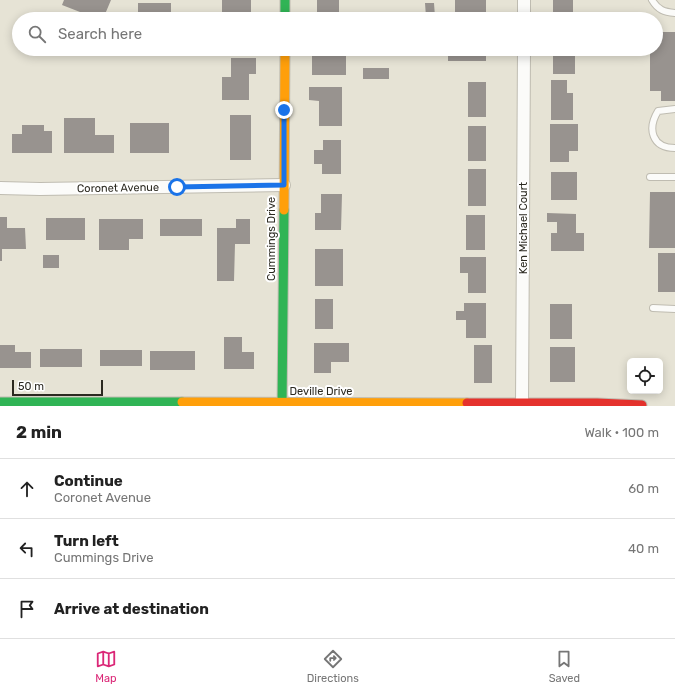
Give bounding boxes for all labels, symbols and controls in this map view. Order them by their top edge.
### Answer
search box [12,12,663,56]
icon: search [26,23,48,45]
text: Search here [58,25,142,43]
route end [275,101,293,119]
route start [168,178,186,196]
street label: Coronet Avenue [77,181,159,195]
street label: Ken Michael Court [517,181,530,274]
street label: Cummings Drive [265,197,278,281]
map controls [627,358,663,394]
button: locate [627,358,663,394]
scale bar [12,378,103,397]
text: 50 m [18,380,44,393]
street label: Deville Drive [290,385,352,398]
text: 2 min [16,422,62,442]
text: Walk · 100 m [584,425,659,440]
text: Continue [54,472,123,490]
icon: ahead [16,478,38,500]
text: 60 m [628,481,659,496]
text: Coronet Avenue [54,490,151,505]
text: Turn left [54,532,119,550]
icon: left [16,538,38,560]
text: 40 m [628,541,659,556]
text: Cummings Drive [54,550,153,565]
icon: arrive [16,598,38,620]
text: Arrive at destination [54,600,209,618]
tab: Map [95,648,117,685]
tab: Directions [307,648,359,685]
tab: Saved [549,648,580,685]

